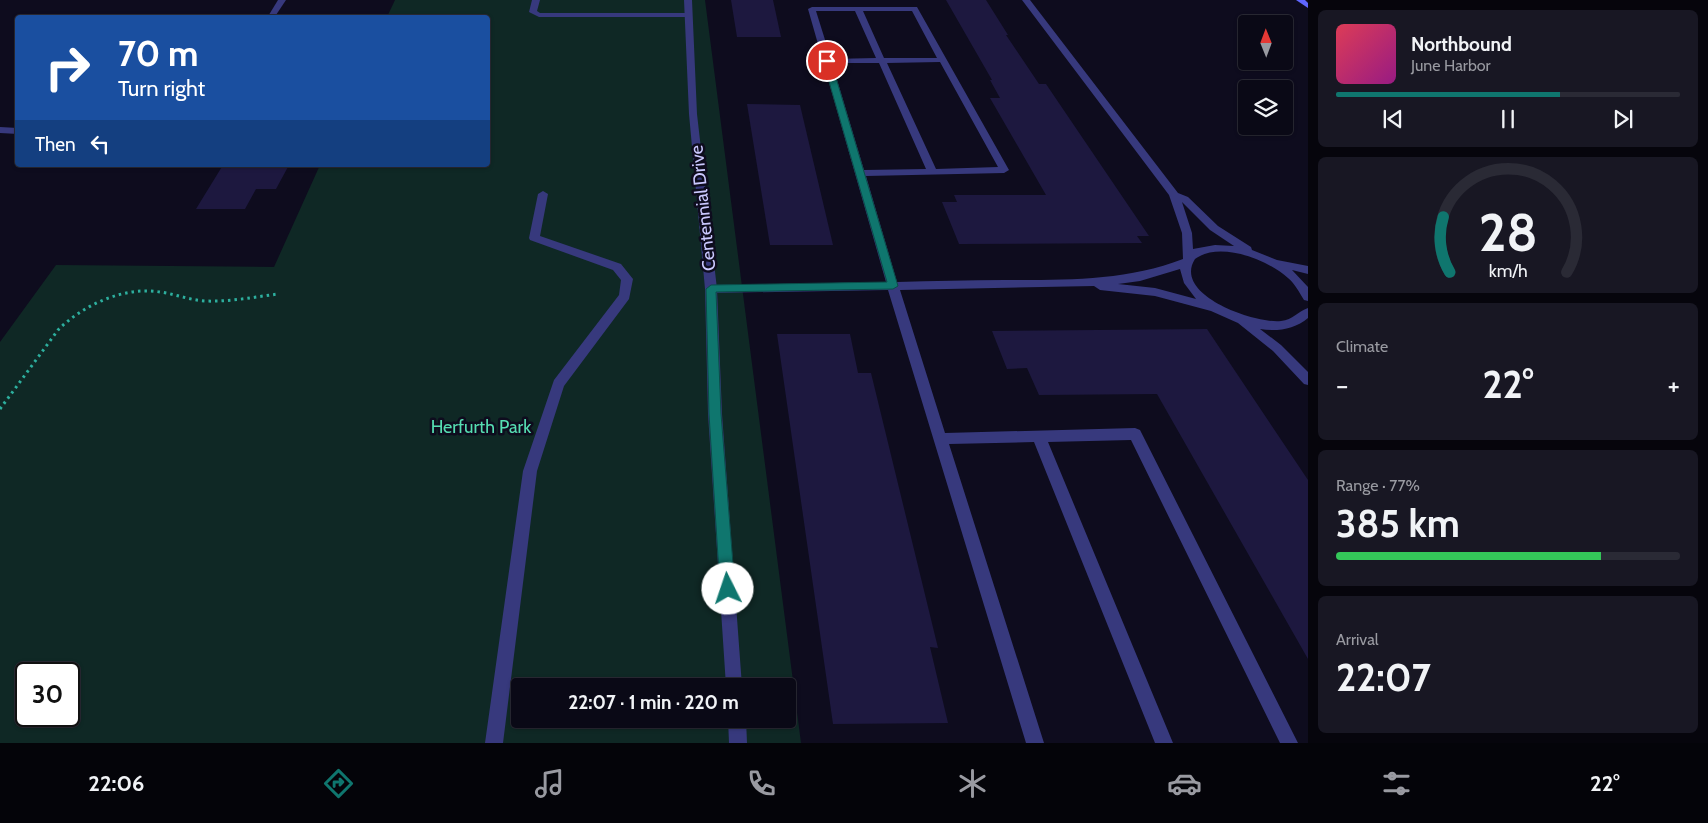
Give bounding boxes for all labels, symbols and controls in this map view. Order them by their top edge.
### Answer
north arrow [1238,15,1292,70]
map controls [1238,15,1293,135]
text: 70 m [118,32,199,75]
text: Northbound [1411,33,1512,56]
icon: right [35,35,100,100]
pin [806,40,848,82]
icon: arrive [813,47,841,75]
text: June Harbor [1411,56,1491,75]
text: Turn right [118,75,205,102]
button: layers [1238,80,1293,135]
icon: previous [1379,105,1407,133]
icon: pause [1494,105,1522,133]
icon: next [1609,105,1637,133]
icon: left [86,130,114,158]
text: Then [35,133,76,156]
street label: Centennial Drive [685,144,721,272]
text: 28 [1479,201,1537,264]
text: km/h [1488,260,1528,281]
text: Climate [1336,337,1388,356]
text: 22° [1482,361,1534,408]
text: − [1336,368,1348,402]
text: + [1668,368,1680,402]
park label: Herfurth Park [431,416,532,438]
text: Range · 77% [1336,476,1420,495]
text: 385 km [1336,500,1460,547]
position arrow [701,562,753,614]
text: Arrival [1336,630,1379,649]
text: 22:07 [1336,654,1431,701]
speed limit sign: 30 [15,662,80,727]
text: 22:07 · 1 min · 220 m [568,691,739,714]
icon: directions [321,766,356,801]
icon: music [532,766,567,801]
icon: phone [744,766,779,801]
icon: climate [955,766,990,801]
icon: car [1167,766,1202,801]
icon: filters [1379,766,1414,801]
text: 22:06 [88,770,144,797]
text: 22° [1590,770,1620,797]

